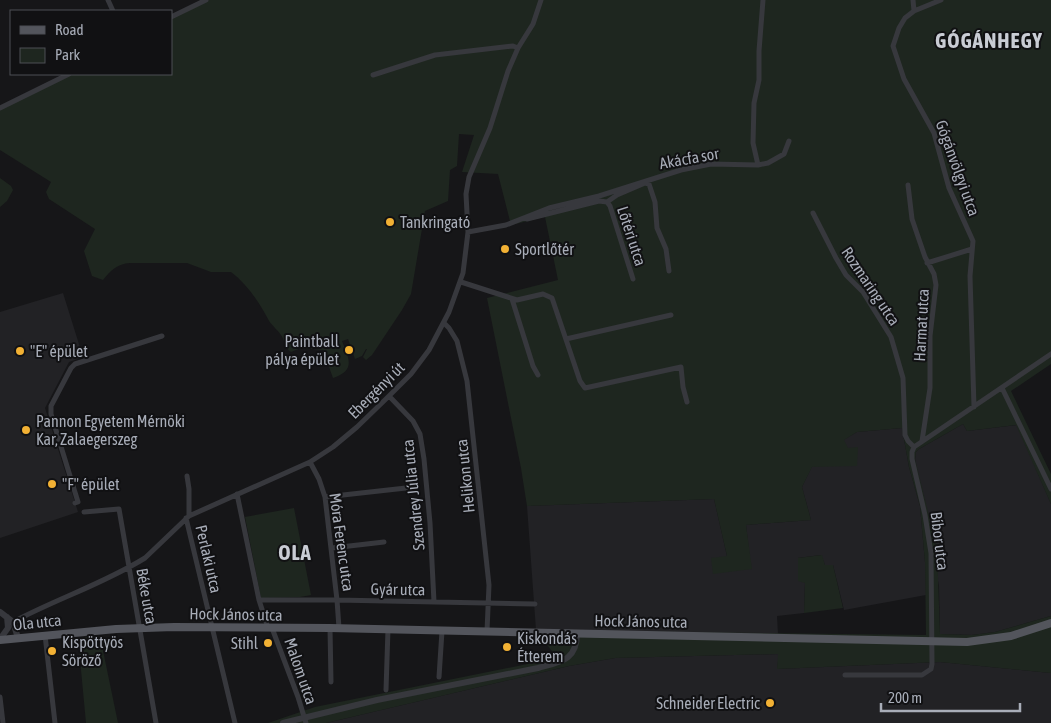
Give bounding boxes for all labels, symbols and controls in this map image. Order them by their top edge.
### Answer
legend [10,10,172,75]
text: Road [55,21,84,38]
district label: GÓGÁNHEGY [935,28,1043,52]
text: Park [55,46,80,63]
street label: Gógánvölgyi utca [931,118,984,219]
street label: Akácfa sor [658,144,720,172]
street label: Lőtéri utca [614,204,650,268]
place label: Tankringató [400,213,470,232]
marker: Tankringató [384,216,396,228]
place label: Sportlőtér [515,240,574,259]
marker: Sportlőtér [499,243,511,255]
street label: Rozmaring utca [837,243,904,329]
street label: Harmat utca [910,288,932,362]
place label: Paintball pálya épület [265,332,340,369]
place label: "E" épület [30,342,88,361]
marker: Paintball pálya épület [343,344,355,356]
marker: "E" épület [14,345,26,357]
street label: Ebergényi út [344,358,409,423]
place label: Pannon Egyetem Mérnöki Kar, Zalaegerszeg [36,412,185,449]
marker: Pannon Egyetem Mérnöki Kar, Zalaegerszeg [20,424,32,436]
street label: Helikon utca [452,438,478,514]
street label: Szendrey Júlia utca [398,439,429,551]
place label: "F" épület [62,475,120,494]
marker: "F" épület [46,478,58,490]
street label: Móra Ferenc utca [326,492,358,592]
street label: Bíbor utca [927,511,953,571]
street label: Perlaki utca [192,523,226,595]
district label: OLA [278,540,312,564]
street label: Béke utca [133,567,161,625]
street label: Gyár utca [370,580,426,599]
street label: Hock János utca [189,604,283,624]
street label: Ola utca [12,611,62,633]
street label: Hock János utca [594,611,688,631]
place label: Kiskondás Étterem [517,629,577,665]
place label: Kispöttyös Söröző [62,633,123,669]
place label: Stihl [231,634,259,652]
street label: Malom utca [281,635,321,707]
marker: Stihl [262,637,274,649]
marker: Kiskondás Étterem [501,641,513,653]
marker: Kispöttyös Söröző [46,645,58,657]
scale bar [881,680,1020,712]
text: 200 m [888,689,922,706]
place label: Schneider Electric [656,694,760,712]
marker: Schneider Electric [764,697,776,709]

